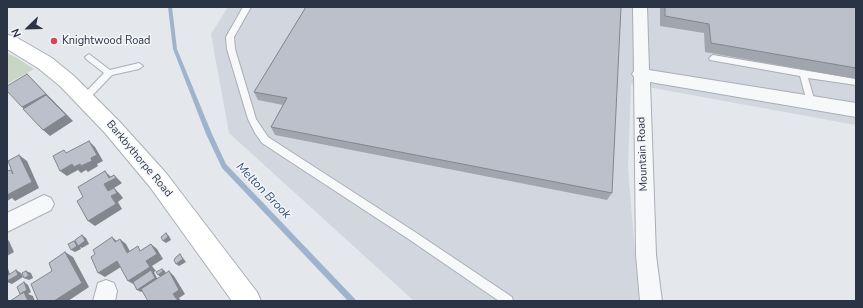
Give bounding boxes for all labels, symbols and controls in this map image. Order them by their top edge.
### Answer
north arrow [8,8,48,48]
text: N [8,26,25,40]
place label: Knightwood Road [62,34,151,48]
marker: Knightwood Road [49,36,59,46]
street label: Mountain Road [635,116,651,192]
street label: Barkbythorpe Road [103,118,175,200]
water label: Melton Brook [233,160,293,222]

